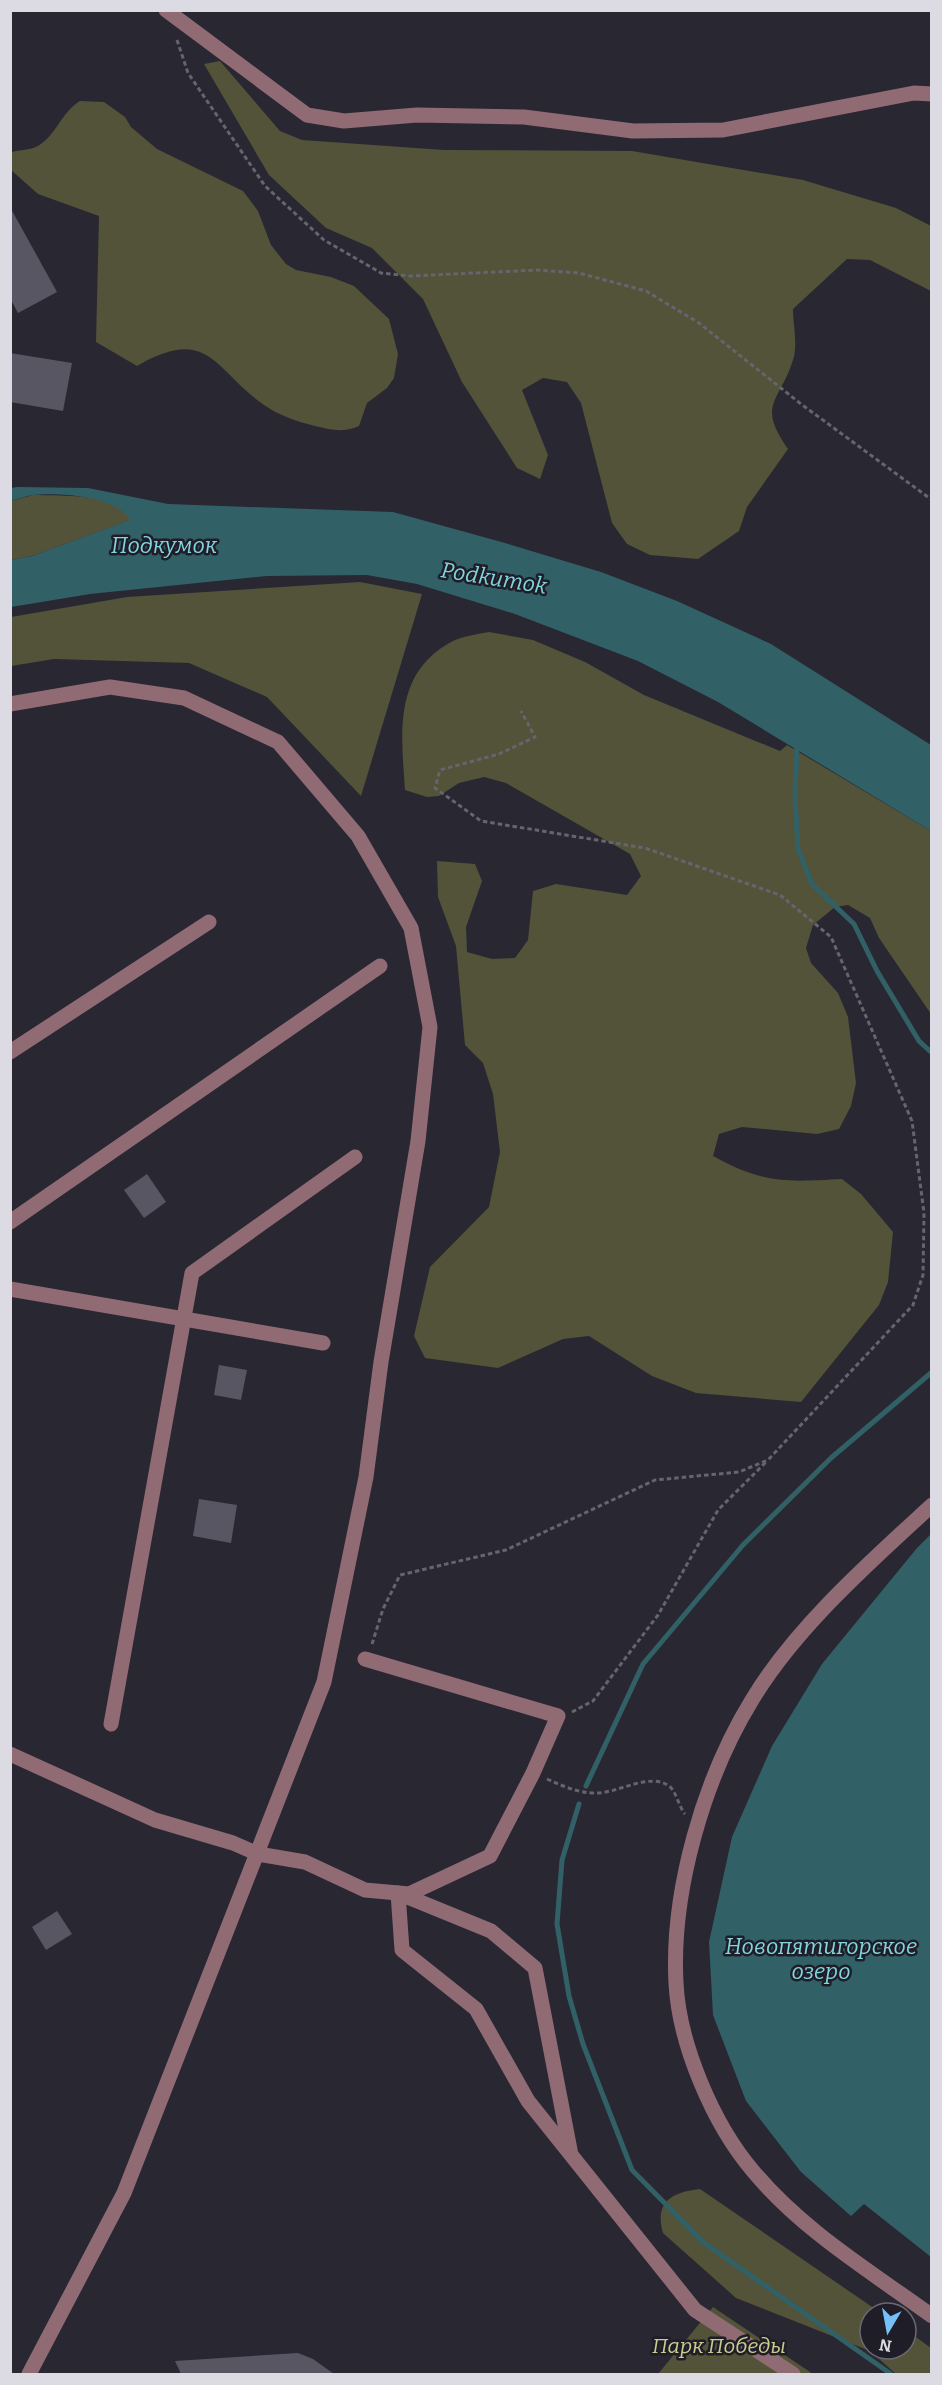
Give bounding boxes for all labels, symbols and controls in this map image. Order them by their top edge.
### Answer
water label: Подкумок [111,532,218,559]
water label: Podkumok [439,556,550,600]
water label: Новопятигорское озеро [725,1933,917,1985]
north arrow [858,2301,918,2361]
park label: Парк Победы [652,2333,786,2359]
text: N [878,2335,893,2356]

